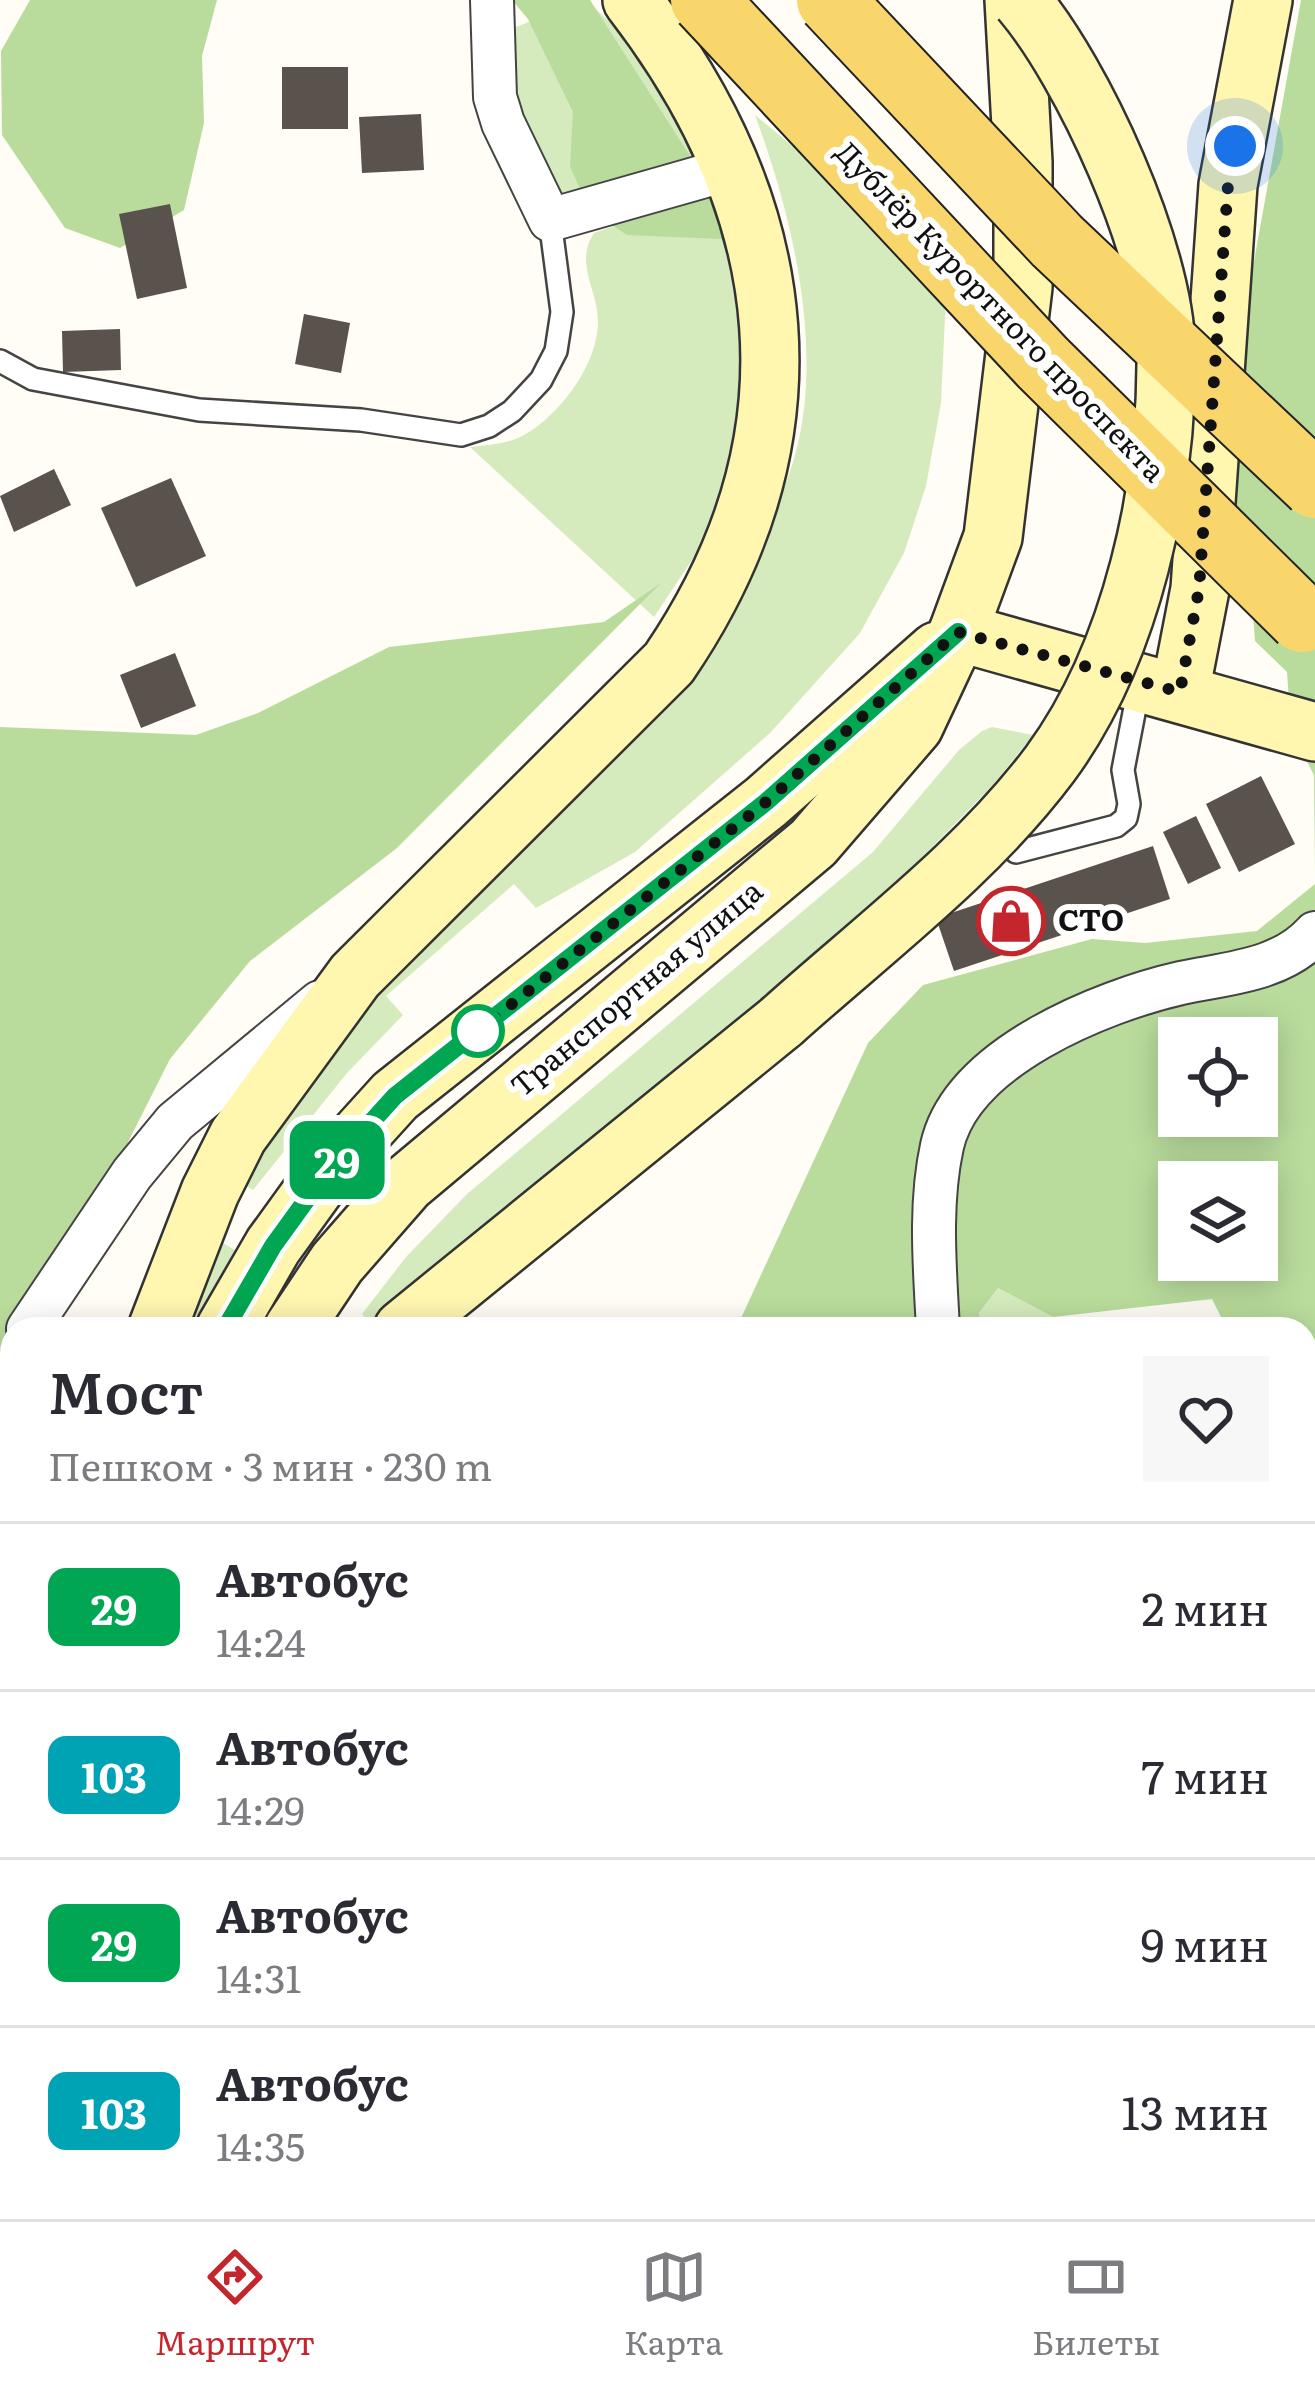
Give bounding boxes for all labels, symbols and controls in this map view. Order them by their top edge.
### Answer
your location [1205,116,1265,176]
street label: Дублёр Курортного проспекта [827,130,1178,491]
street label: Транспортная улица [499,867,771,1106]
shop icon: СТО [976,886,1046,956]
place label: СТО [1058,896,1124,940]
unlabelled marker [453,1006,503,1056]
map controls [1158,1017,1278,1281]
button: locate [1158,1017,1278,1137]
line badge: 29 [283,1121,391,1199]
text: 29 [314,1129,360,1191]
button: layers [1158,1161,1278,1281]
text: Мост [48,1347,204,1432]
button: heart [1143,1356,1269,1482]
text: Пешком · 3 мин · 230 m [48,1435,492,1493]
text: Автобус [216,1544,409,1611]
text: 2 мин [1141,1573,1269,1640]
text: 29 [91,1576,137,1638]
text: 14:24 [216,1611,306,1669]
text: Автобус [216,1712,409,1779]
text: 7 мин [1141,1741,1269,1808]
text: 103 [81,1744,147,1806]
text: 14:29 [216,1779,305,1837]
text: Автобус [216,1880,409,1947]
text: 9 мин [1141,1909,1269,1976]
text: 29 [91,1912,137,1974]
text: 14:31 [216,1947,301,2005]
text: Автобус [216,2048,409,2115]
text: 13 мин [1122,2077,1269,2144]
text: 103 [81,2080,147,2142]
text: 14:35 [216,2115,305,2173]
tab: Маршрут [155,2244,315,2365]
tab: Карта [624,2244,723,2365]
tab: Билеты [1032,2244,1160,2365]

